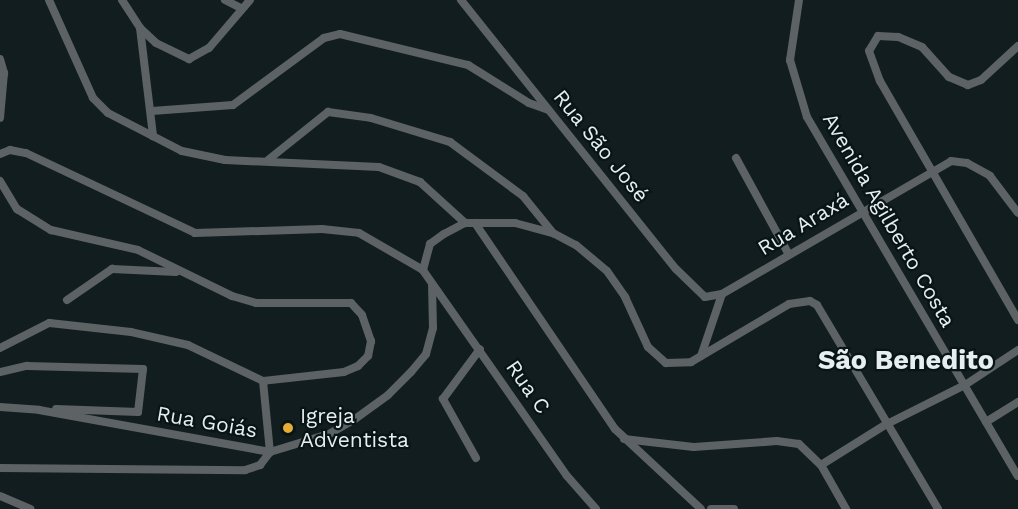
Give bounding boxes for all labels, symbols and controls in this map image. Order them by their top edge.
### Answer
street label: Rua São José [548,84,654,208]
street label: Avenida Agilberto Costa [817,108,961,332]
street label: Rua Araxá [753,187,853,261]
district label: São Benedito [818,345,994,377]
street label: Rua C [500,355,556,419]
street label: Rua Goiás [155,401,259,443]
place label: Igreja Adventista [300,403,409,453]
marker: Igreja Adventista [281,421,295,435]

